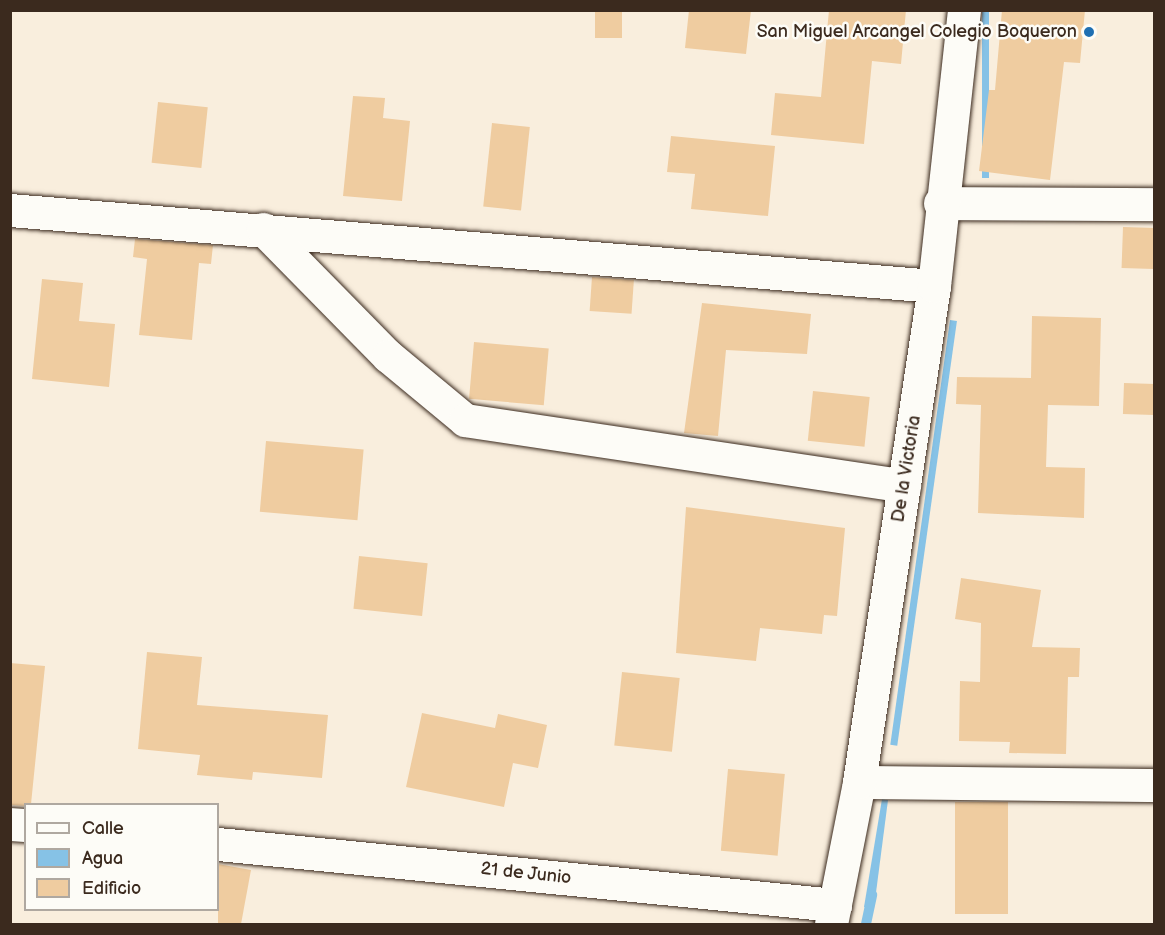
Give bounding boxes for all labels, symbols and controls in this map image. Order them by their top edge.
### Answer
place label: San Miguel Arcangel Colegio Boqueron [757,21,1077,43]
marker: San Miguel Arcangel Colegio Boqueron [1082,25,1096,39]
street label: De la Victoria [888,414,926,524]
legend [24,803,219,911]
text: Calle [82,818,124,839]
text: Agua [82,848,123,869]
street label: 21 de Junio [479,858,573,890]
text: Edificio [82,878,141,899]

